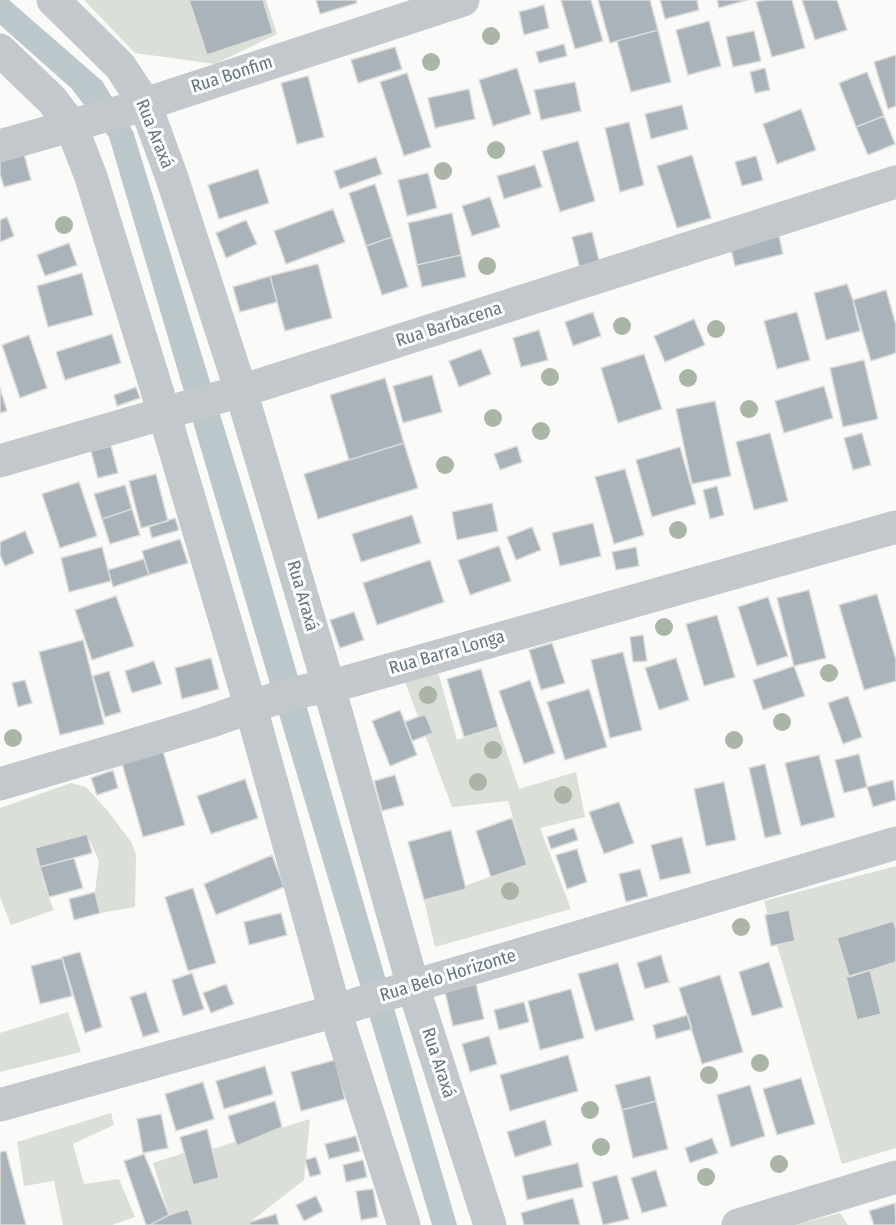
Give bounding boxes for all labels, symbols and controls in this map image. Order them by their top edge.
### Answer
street label: Rua Bonfim [189,52,275,98]
street label: Rua Araxá [130,96,178,172]
street label: Rua Barbacena [393,298,505,352]
street label: Rua Araxá [282,558,322,634]
street label: Rua Barra Longa [387,626,507,680]
street label: Rua Belo Horizonte [377,945,519,1007]
street label: Rua Araxá [416,1025,460,1101]

